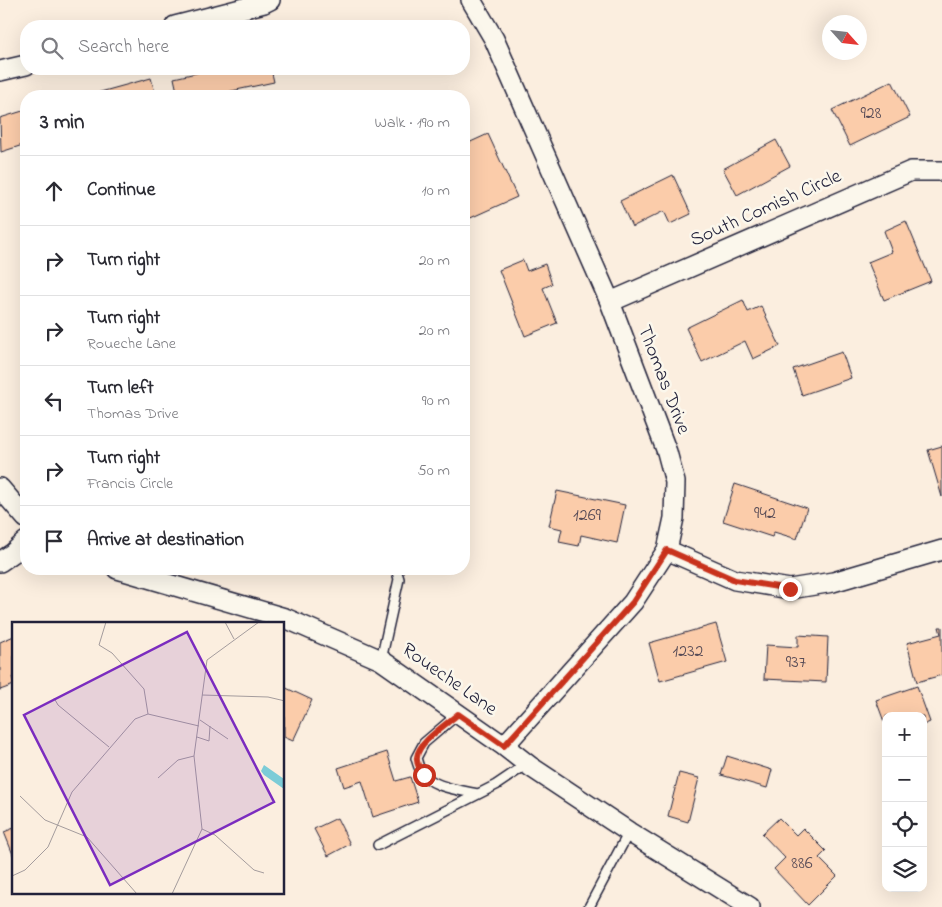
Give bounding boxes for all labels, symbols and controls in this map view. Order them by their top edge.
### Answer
north arrow [822,15,867,60]
search box [20,20,470,75]
icon: search [38,34,66,62]
text: Search here [78,34,169,61]
house number: 928 [860,101,882,127]
text: 3 min [40,108,84,138]
text: Walk · 190 m [375,111,450,135]
street label: South Comish Circle [686,163,846,255]
icon: ahead [40,177,68,205]
text: Continue [87,177,155,204]
text: 10 m [422,179,450,203]
icon: right [40,247,68,275]
text: Turn right [87,247,160,274]
text: 20 m [419,249,450,273]
text: Turn right [87,305,160,332]
icon: right [40,317,68,345]
text: 20 m [419,319,450,343]
street label: Thomas Drive [629,321,697,439]
text: Roueche Lane [87,332,176,356]
text: Turn left [87,375,154,402]
icon: left [40,387,68,415]
text: 90 m [422,389,450,413]
text: Thomas Drive [87,402,179,426]
text: Turn right [87,445,160,472]
icon: right [40,457,68,485]
text: 50 m [418,459,450,483]
text: Francis Circle [87,472,173,496]
house number: 942 [754,501,776,527]
house number: 1269 [573,503,602,529]
icon: arrive [40,527,68,555]
text: Arrive at destination [87,527,244,554]
route end [779,578,802,601]
inset map [12,622,285,894]
street label: Roueche Lane [395,636,503,724]
house number: 1232 [672,639,704,665]
house number: 937 [786,650,807,676]
map controls [882,712,927,892]
button: + [882,712,927,757]
button: − [882,757,927,802]
route start [413,764,436,787]
button: locate [882,802,927,847]
button: layers [882,847,927,892]
house number: 886 [791,851,813,877]

